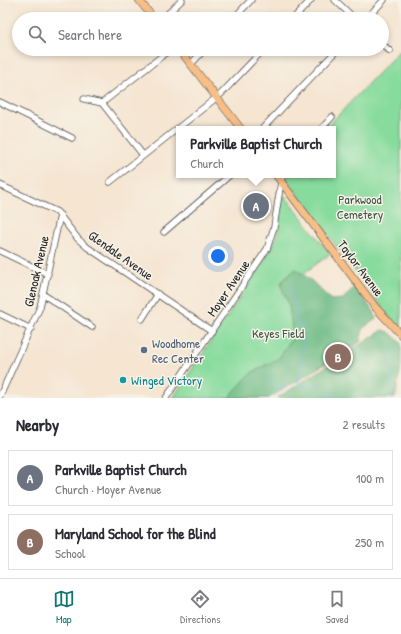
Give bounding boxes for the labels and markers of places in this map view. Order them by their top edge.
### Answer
pin: A [243,191,269,221]
place label: Woodhome Rec Center [152,334,204,367]
pin: B [325,342,351,372]
marker: Woodhome Rec Center [139,345,149,355]
place label: Winged Victory [131,371,203,389]
marker: Winged Victory [118,375,128,385]

